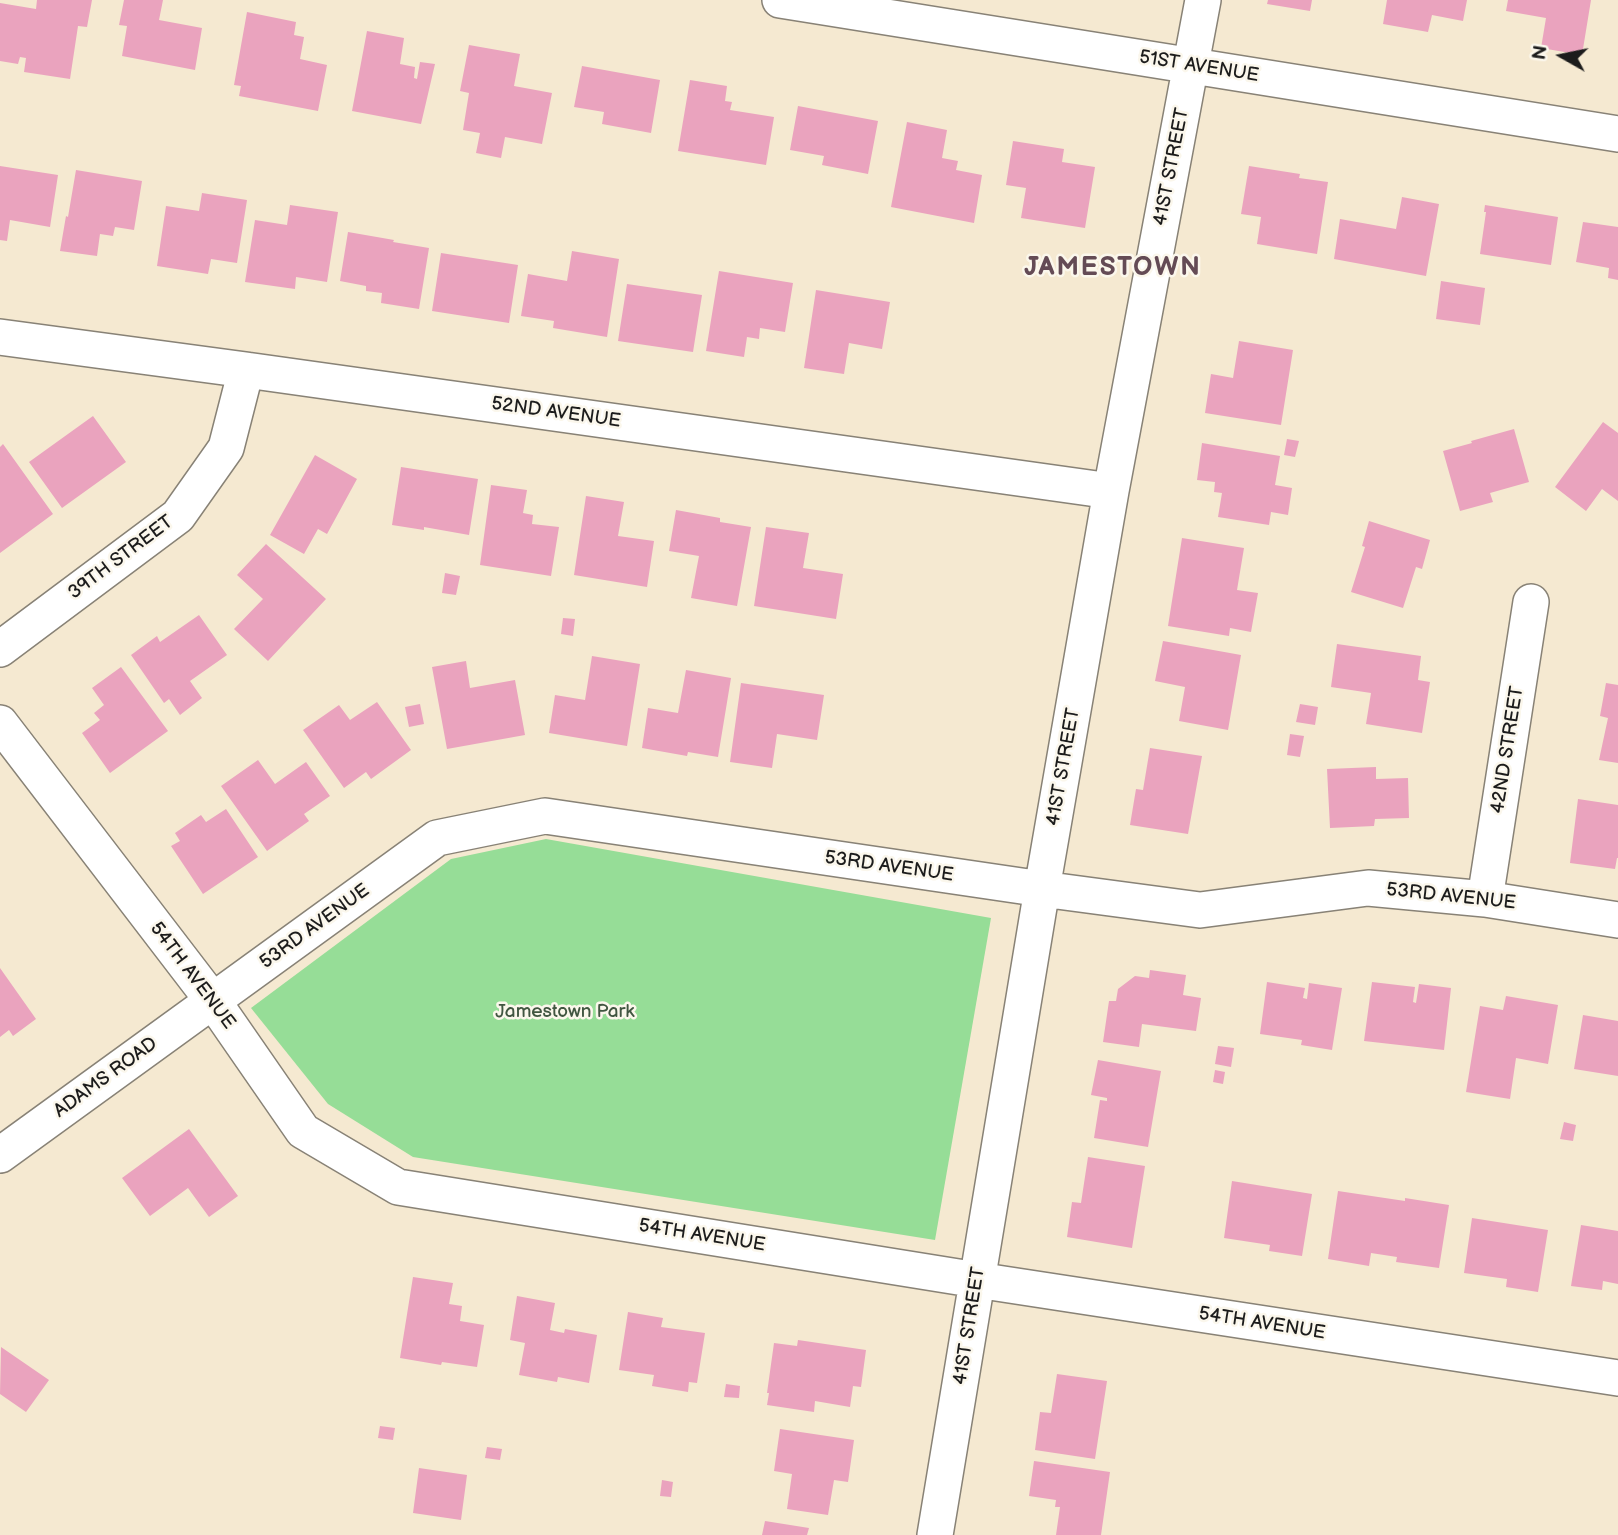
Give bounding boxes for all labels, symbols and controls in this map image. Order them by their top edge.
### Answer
north arrow [1527,21,1597,91]
text: N [1528,44,1553,61]
street label: 51ST AVENUE [1138,46,1260,88]
street label: 41ST STREET [1149,106,1195,228]
district label: JAMESTOWN [1025,252,1201,284]
street label: 52ND AVENUE [490,393,622,433]
street label: 39TH STREET [64,511,178,605]
street label: 42ND STREET [1487,685,1529,815]
street label: 41ST STREET [1042,706,1086,828]
street label: 53RD AVENUE [823,847,955,887]
street label: 53RD AVENUE [1385,879,1517,915]
street label: 53RD AVENUE [256,880,374,974]
street label: 54TH AVENUE [144,918,240,1034]
park label: Jamestown Park [495,1001,635,1023]
street label: ADAMS ROAD [50,1033,162,1123]
street label: 54TH AVENUE [637,1215,767,1257]
street label: 41ST STREET [949,1265,991,1387]
street label: 54TH AVENUE [1197,1303,1327,1345]

